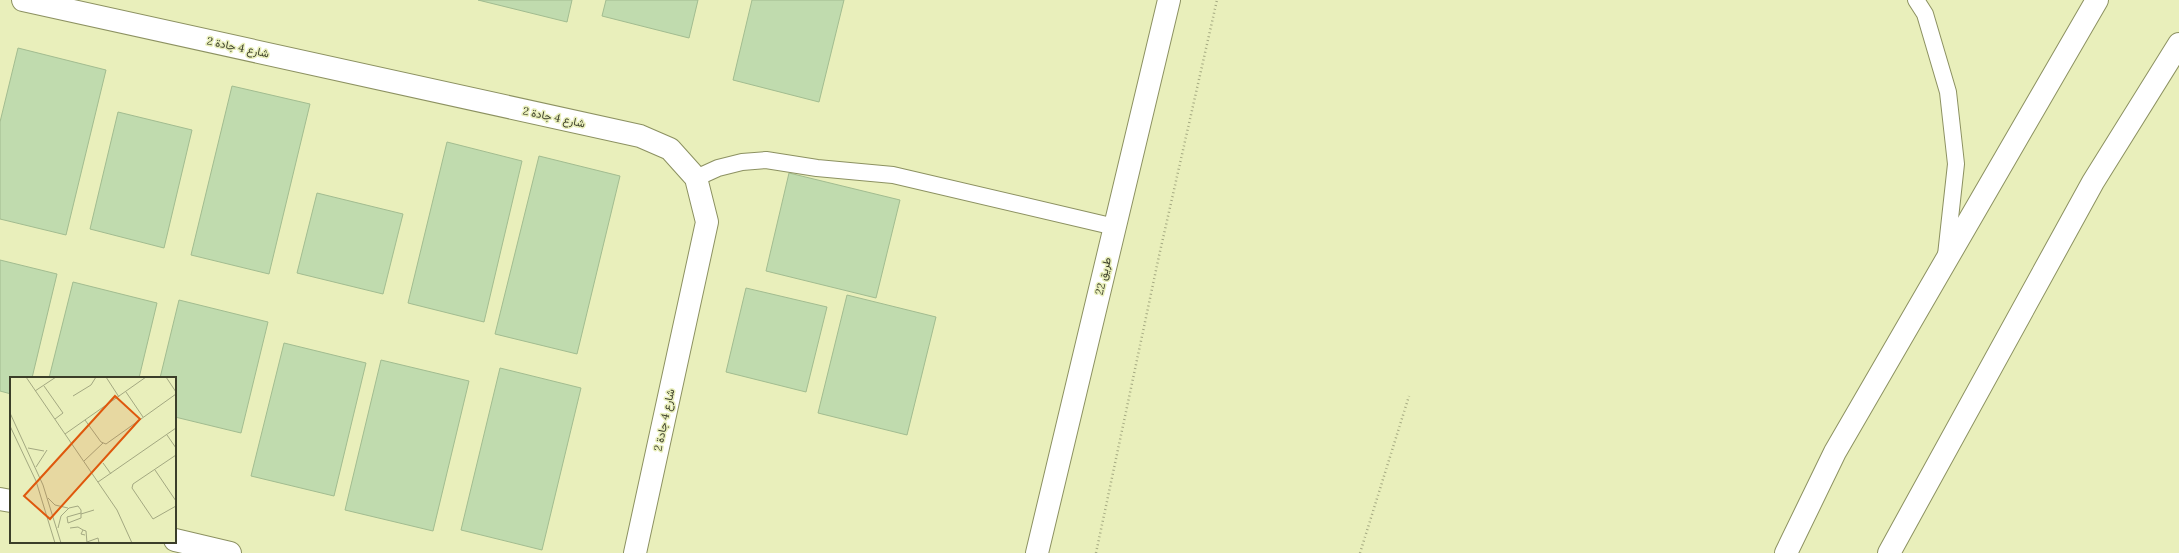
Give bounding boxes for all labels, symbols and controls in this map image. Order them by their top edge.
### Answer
street label: شارع 4 جادة 2 [205,34,271,61]
street label: شارع 4 جادة 2 [521,104,587,131]
street label: طريق 22 [1092,256,1114,296]
inset map [10,377,176,543]
street label: شارع 4 جادة 2 [651,387,678,453]

